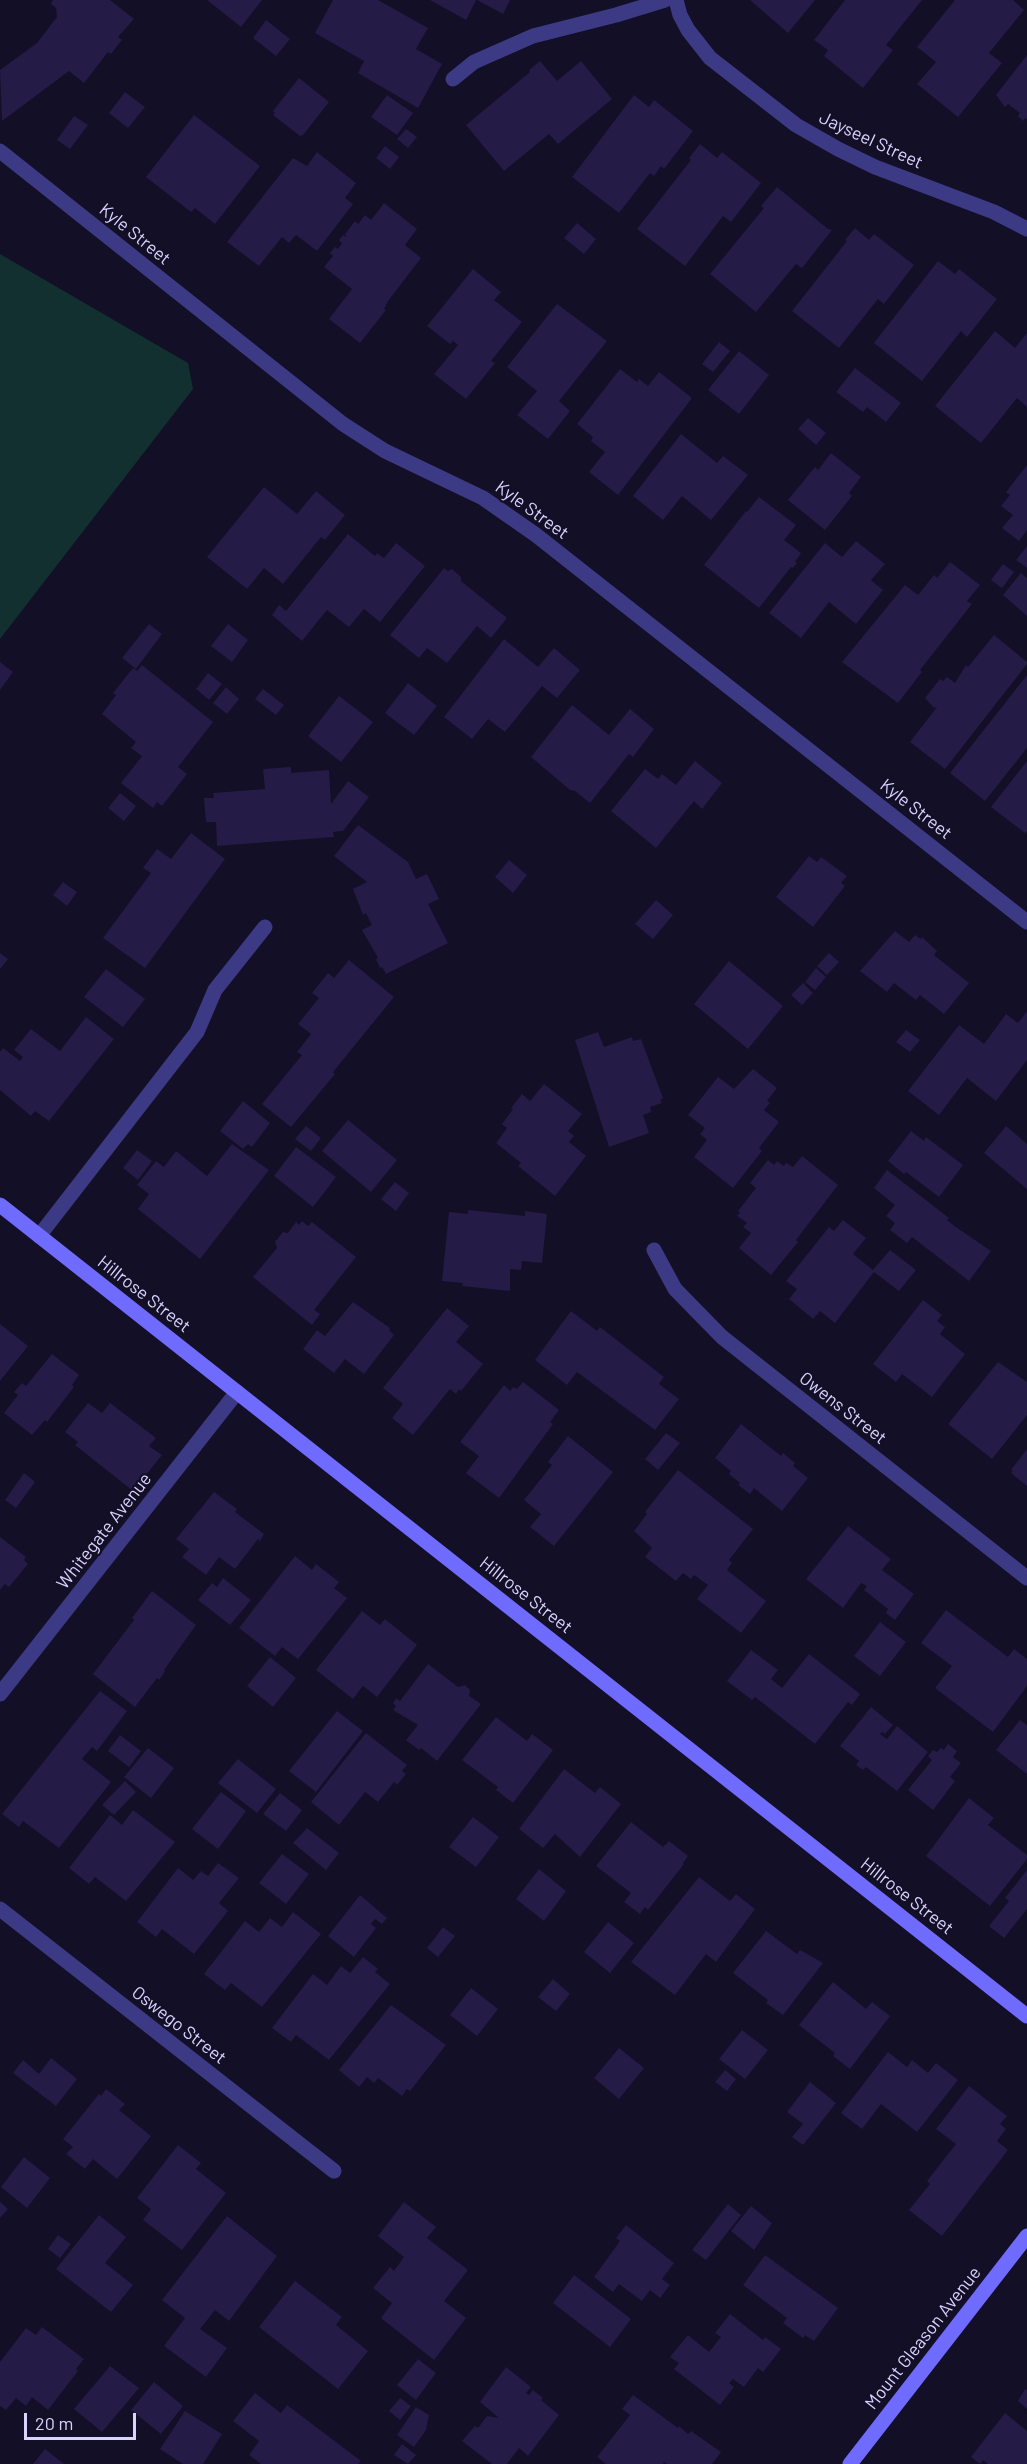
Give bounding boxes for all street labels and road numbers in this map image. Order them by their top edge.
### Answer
street label: Jayseel Street [816,107,926,173]
street label: Kyle Street [95,199,175,269]
street label: Kyle Street [491,476,573,544]
street label: Kyle Street [876,774,956,844]
street label: Hillrose Street [93,1251,195,1337]
street label: Owens Street [795,1367,891,1449]
street label: Whitegate Avenue [52,1469,156,1593]
street label: Hillrose Street [475,1552,577,1638]
street label: Hillrose Street [856,1853,958,1939]
street label: Oswego Street [128,1981,230,2069]
street label: Mount Gleason Avenue [861,2262,985,2414]

